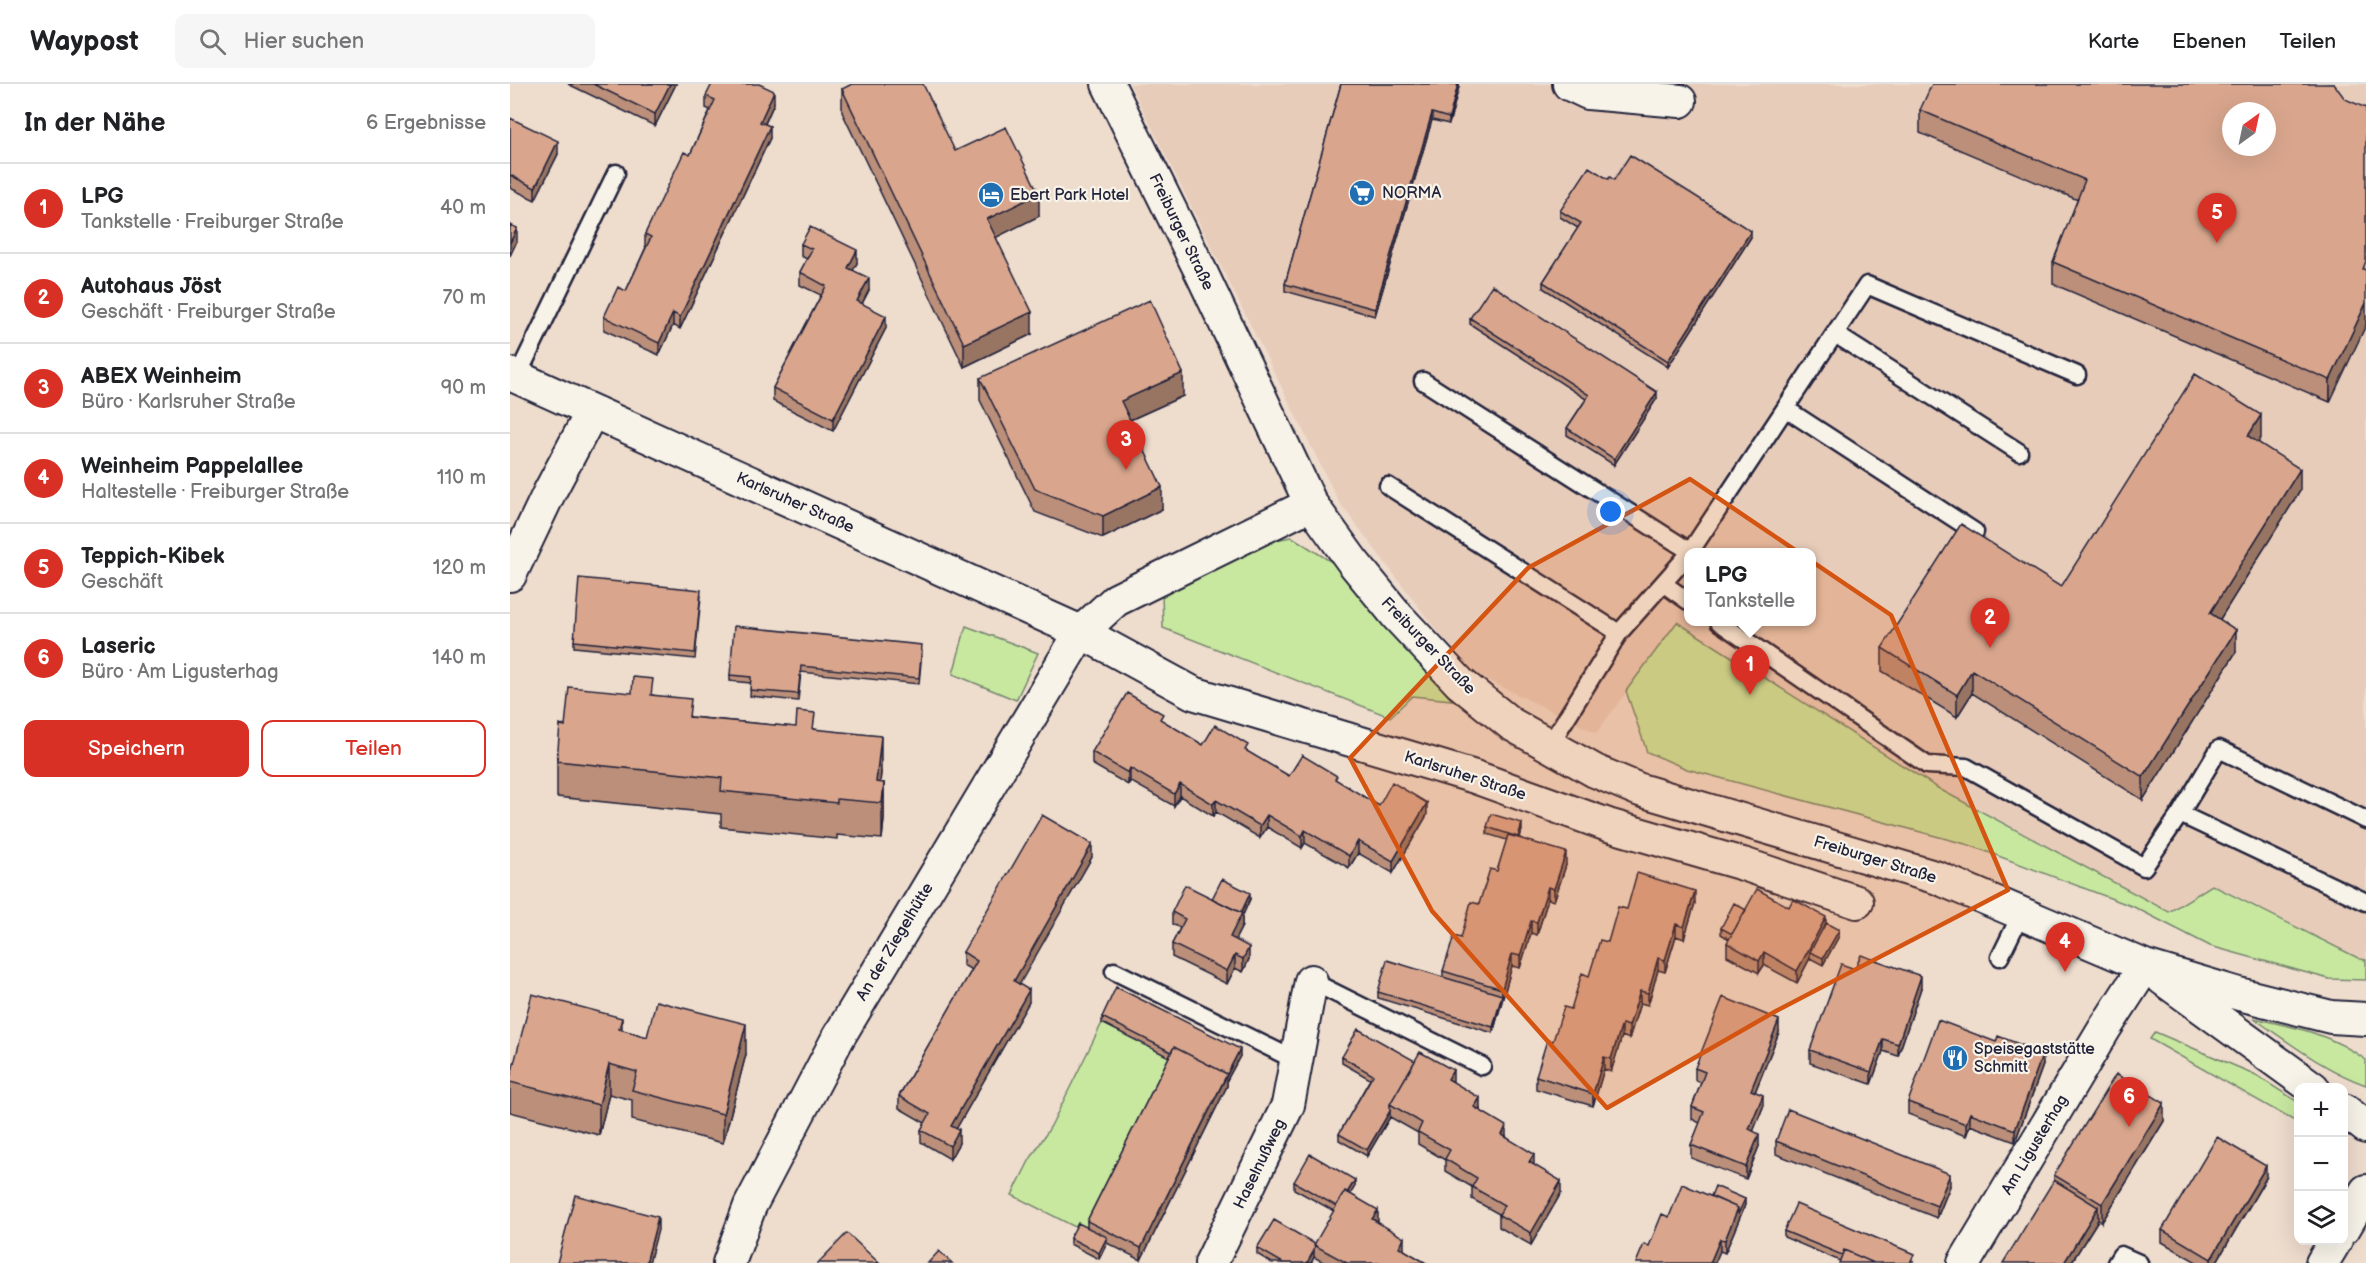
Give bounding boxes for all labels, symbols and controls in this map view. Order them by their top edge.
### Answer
search box [175,14,595,68]
text: Waypost [30,25,139,58]
icon: search [196,25,229,58]
text: Hier suchen [244,28,364,55]
text: Karte [2088,29,2139,54]
text: Ebenen [2172,29,2246,54]
text: Teilen [2279,29,2336,54]
north arrow [2222,102,2276,156]
text: In der Nähe [24,108,166,139]
text: 6 Ergebnisse [366,111,486,135]
street label: Freiburger Straße [1145,171,1218,294]
supermarket icon: NORMA [1347,178,1377,208]
hotel icon: Ebert Park Hotel [976,180,1006,210]
text: LPG [81,183,124,210]
place label: NORMA [1382,184,1441,203]
place label: Ebert Park Hotel [1010,186,1129,205]
pin: 5 [2198,194,2236,243]
text: 1 [39,196,48,220]
text: 40 m [440,196,486,220]
text: Tankstelle · Freiburger Straße [81,210,344,234]
text: Autohaus Jöst [81,273,222,300]
text: 2 [38,286,49,310]
text: 70 m [442,286,486,310]
text: Geschäft · Freiburger Straße [81,300,336,324]
text: ABEX Weinheim [81,363,242,390]
text: 3 [38,376,49,400]
text: 90 m [441,376,486,400]
text: Büro · Karlsruher Straße [81,390,296,414]
pin: 3 [1106,420,1146,470]
text: Weinheim Pappelallee [81,453,303,480]
text: 4 [38,466,49,490]
text: 110 m [437,466,486,490]
street label: Karlsruher Straße [733,469,857,538]
text: Haltestelle · Freiburger Straße [81,480,349,504]
your location [1596,497,1625,526]
text: Teppich-Kibek [81,543,224,570]
popup [1684,548,1816,626]
text: 5 [38,556,49,580]
text: 120 m [433,556,486,580]
text: LPG [1705,562,1747,589]
text: Geschäft [81,570,163,594]
text: Tankstelle [1705,589,1795,613]
street label: Freiburger Straße [1377,594,1479,699]
pin: 2 [1970,598,2010,648]
text: Laseric [81,633,156,660]
text: 6 [37,646,50,670]
text: 140 m [432,646,486,670]
pin: 1 [1730,646,1770,695]
text: Büro · Am Ligusterhag [81,660,279,684]
button: Speichern [24,720,249,777]
button: Teilen [261,720,486,777]
street label: Karlsruher Straße [1402,747,1529,805]
street label: Freiburger Straße [1811,832,1939,888]
street label: An der Ziegelhütte [852,879,938,1004]
pin: 4 [2046,922,2084,972]
place label: Speisegaststätte Schmitt [1974,1040,2095,1077]
restaurant icon: Speisegaststätte Schmitt [1940,1043,1970,1073]
pin: 6 [2110,1078,2148,1127]
map controls [2294,1083,2348,1245]
button: + [2294,1083,2348,1137]
street label: Am Ligusterhag [1998,1092,2072,1198]
street label: Haselnußweg [1230,1116,1290,1212]
button: − [2294,1137,2348,1191]
button: layers [2294,1191,2348,1245]

